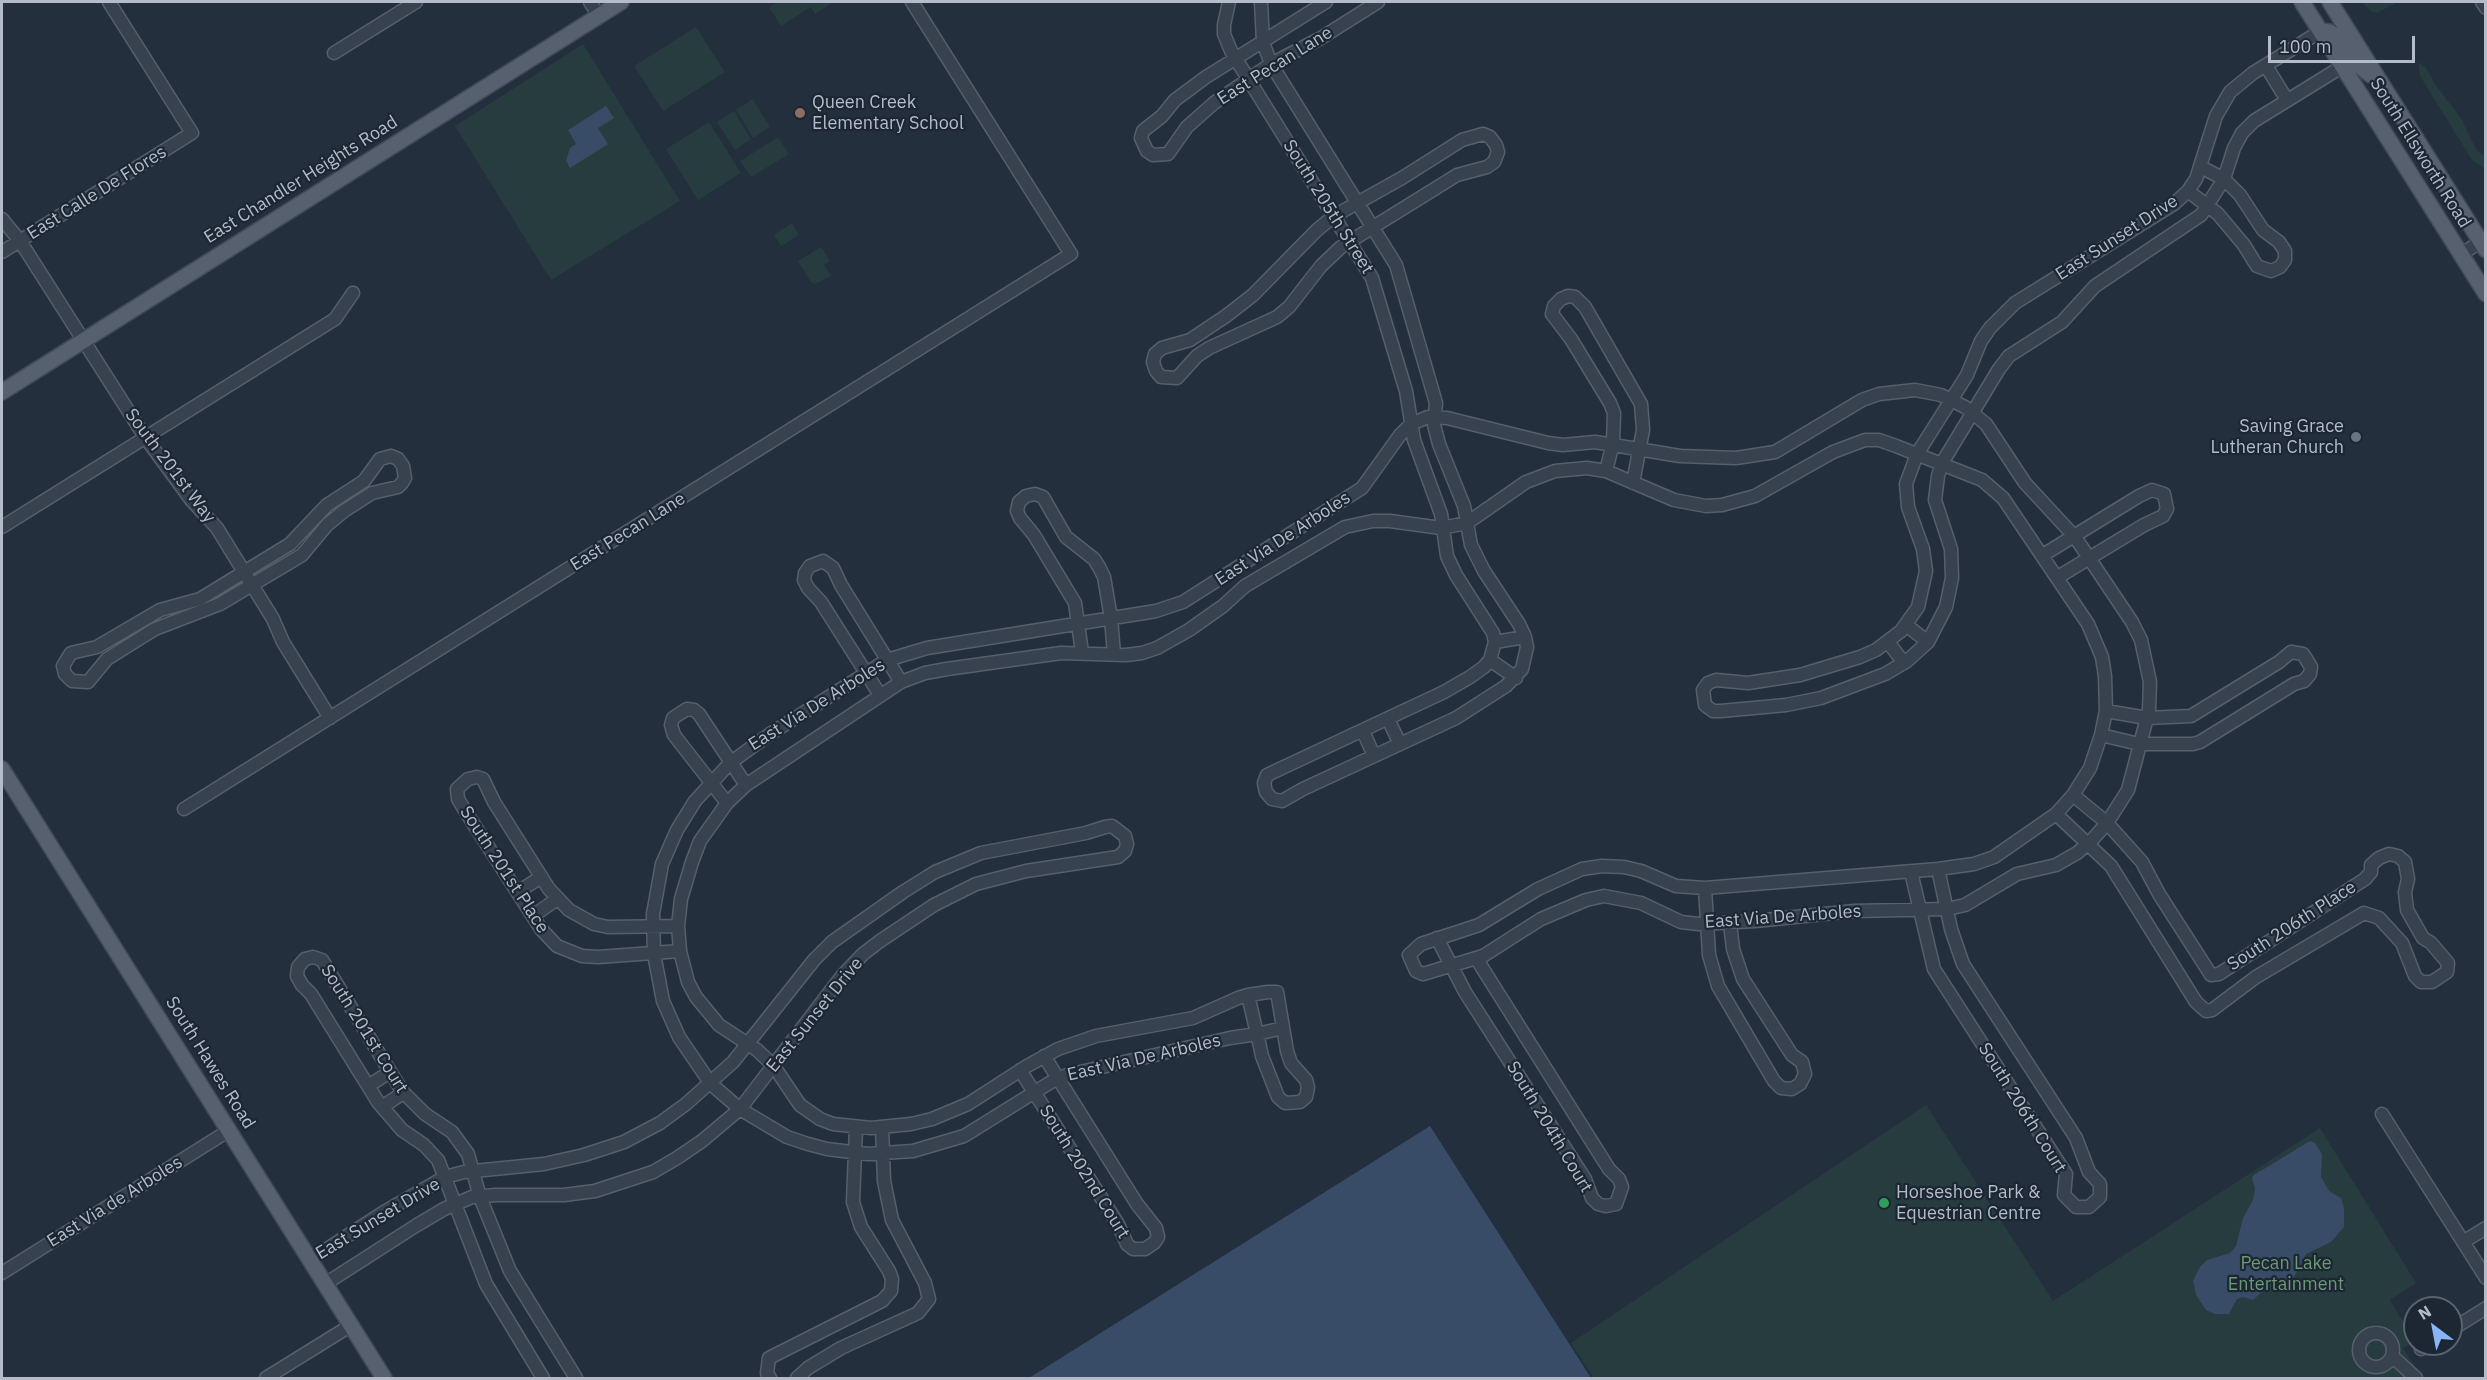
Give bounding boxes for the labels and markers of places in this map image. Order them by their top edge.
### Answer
place label: Queen Creek Elementary School [812,92,964,134]
marker: Queen Creek Elementary School [793,106,807,120]
place label: Saving Grace Lutheran Church [2210,416,2344,458]
marker: Saving Grace Lutheran Church [2349,430,2363,444]
place label: Horseshoe Park & Equestrian Centre [1896,1182,2041,1224]
marker: Horseshoe Park & Equestrian Centre [1877,1196,1891,1210]

